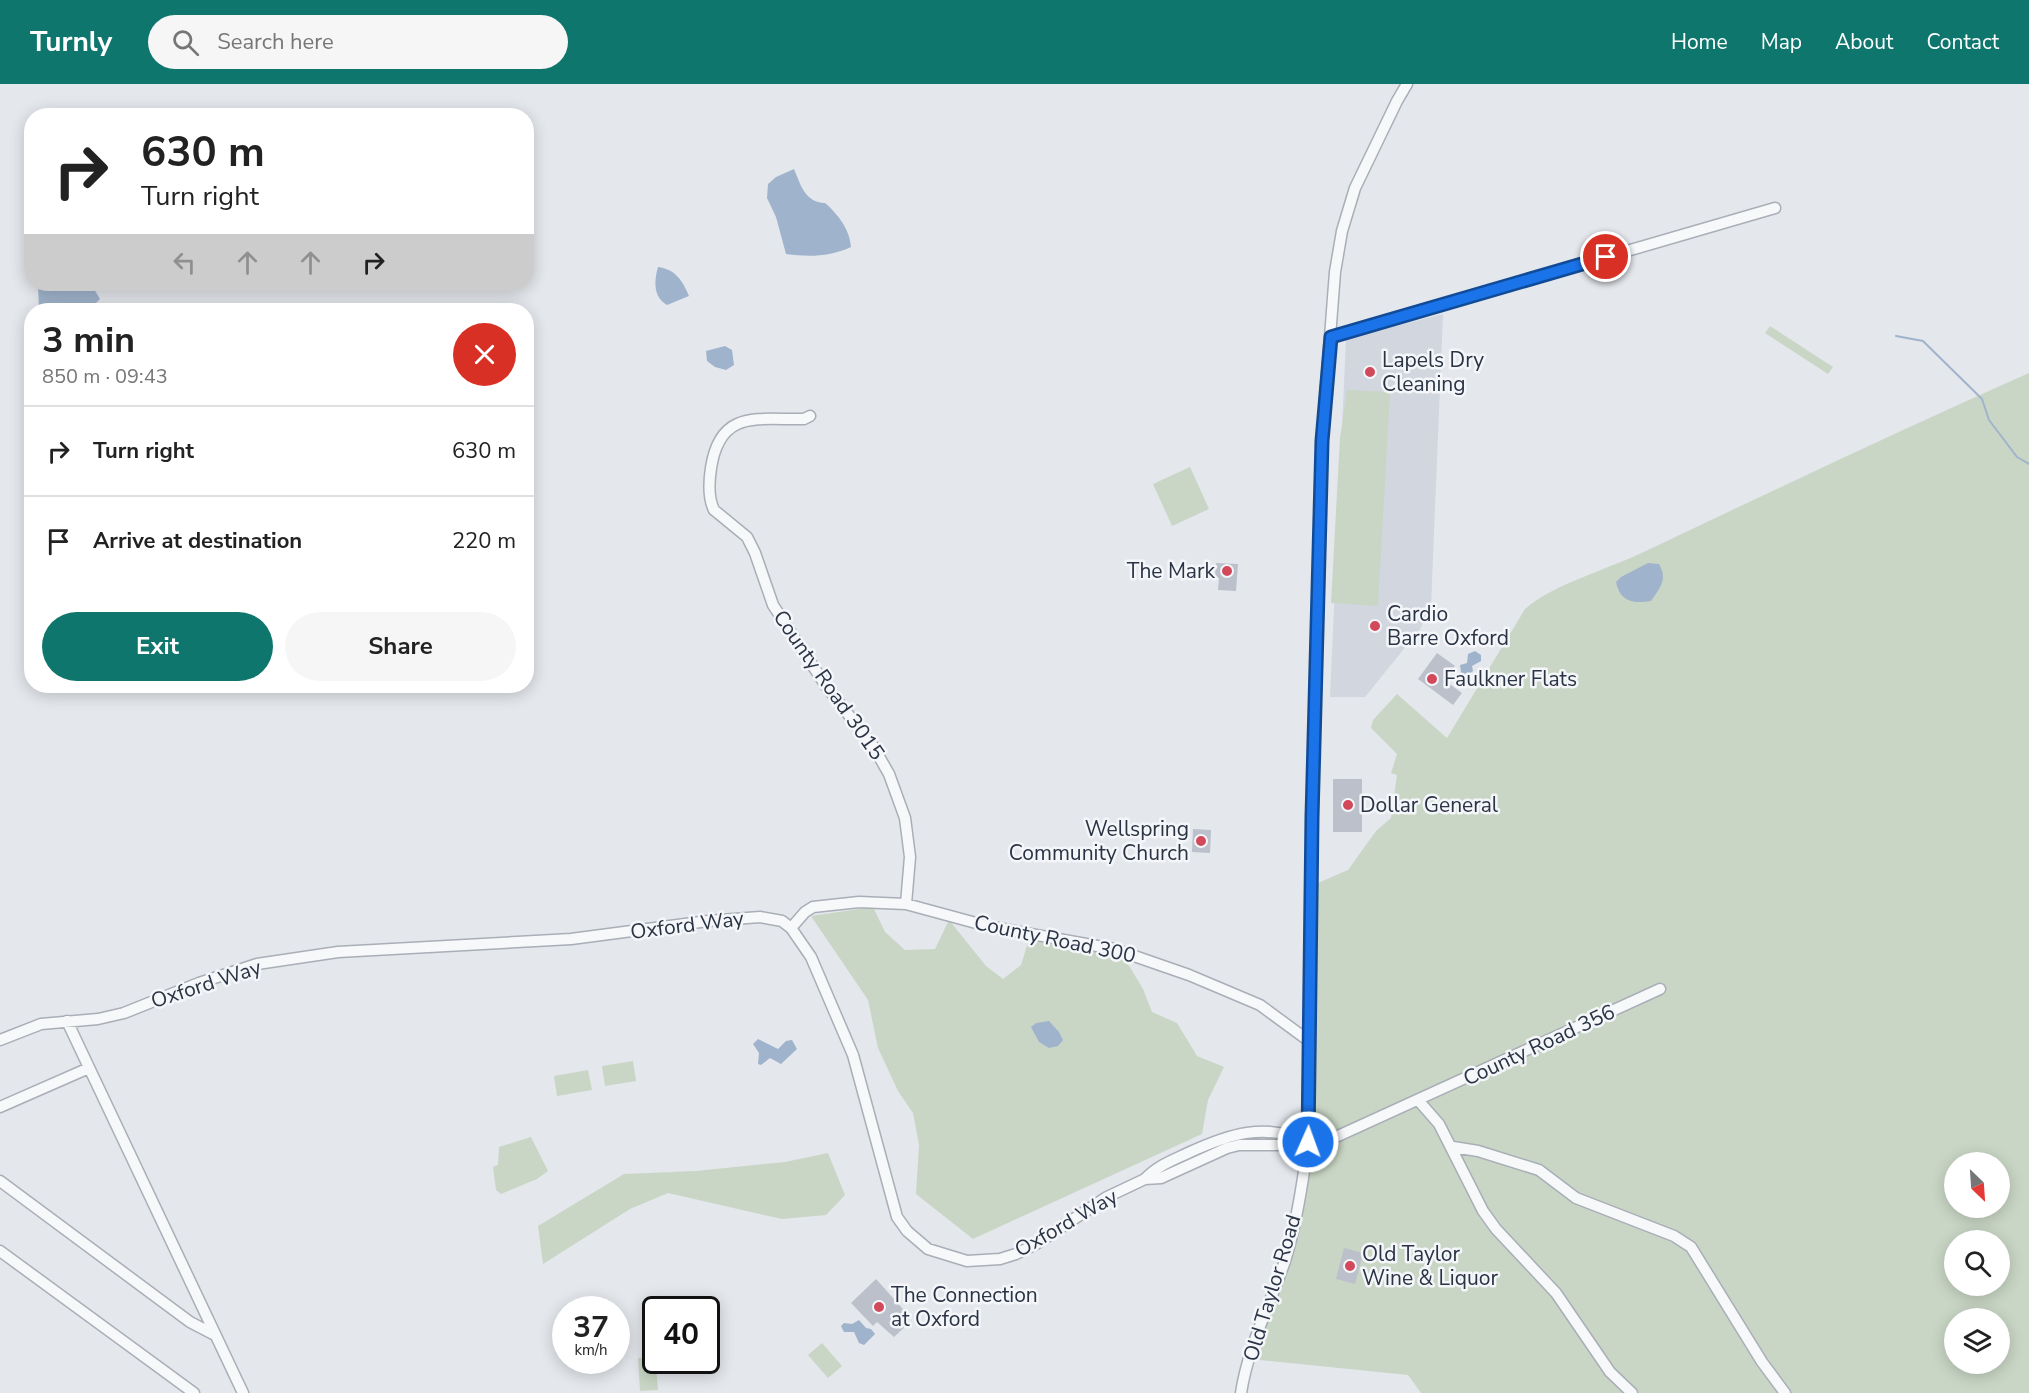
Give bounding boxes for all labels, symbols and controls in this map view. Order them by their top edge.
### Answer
search box [148,15,568,69]
text: Turnly [30,23,112,61]
icon: search [169,26,202,59]
text: Search here [217,27,334,57]
text: Home [1671,28,1728,56]
text: Map [1761,28,1802,56]
text: About [1835,28,1893,56]
text: Contact [1926,28,1999,56]
text: 630 m [141,124,265,181]
icon: right [42,132,120,210]
text: Turn right [141,178,259,215]
pin [1580,231,1631,282]
icon: arrive [1589,240,1622,273]
icon: left [168,246,201,279]
icon: ahead [231,246,264,279]
icon: ahead [294,246,327,279]
icon: right [357,246,390,279]
text: 3 min [42,316,135,365]
button: close [453,323,516,386]
place label: Lapels Dry Cleaning [1382,346,1484,398]
text: 850 m · 09:43 [42,363,168,390]
marker: Lapels Dry Cleaning [1363,365,1377,379]
icon: right [42,435,75,468]
text: Turn right [93,436,194,466]
text: 630 m [452,436,516,466]
icon: arrive [42,525,75,558]
text: Arrive at destination [93,526,302,556]
text: 220 m [452,526,516,556]
place label: The Mark [1127,557,1215,585]
marker: The Mark [1220,564,1234,578]
place label: Cardio Barre Oxford [1387,600,1509,652]
street label: County Road 3015 [767,604,891,766]
button: Exit [42,612,273,681]
button: Share [285,612,516,681]
marker: Cardio Barre Oxford [1368,619,1382,633]
place label: Faulkner Flats [1444,665,1577,693]
marker: Faulkner Flats [1425,672,1439,686]
place label: Dollar General [1360,791,1499,819]
marker: Dollar General [1341,798,1355,812]
place label: Wellspring Community Church [1009,815,1189,867]
marker: Wellspring Community Church [1194,834,1208,848]
street label: Oxford Way [629,904,746,946]
street label: County Road 300 [972,908,1138,970]
street label: Oxford Way [147,953,265,1015]
street label: County Road 356 [1459,998,1619,1092]
position arrow [1276,1110,1340,1174]
north arrow [1944,1152,2010,1218]
map controls [1944,1152,2010,1374]
street label: Oxford Way [1010,1182,1123,1264]
street label: Old Taylor Road [1236,1211,1308,1365]
button: search [1944,1230,2010,1296]
place label: Old Taylor Wine & Liquor [1362,1240,1498,1292]
marker: Old Taylor Wine & Liquor [1343,1259,1357,1273]
place label: The Connection at Oxford [891,1281,1038,1333]
speed limit sign: 40 [642,1296,720,1374]
marker: The Connection at Oxford [872,1300,886,1314]
text: 37 [573,1307,609,1348]
button: layers [1944,1308,2010,1374]
text: km/h [574,1340,608,1360]

